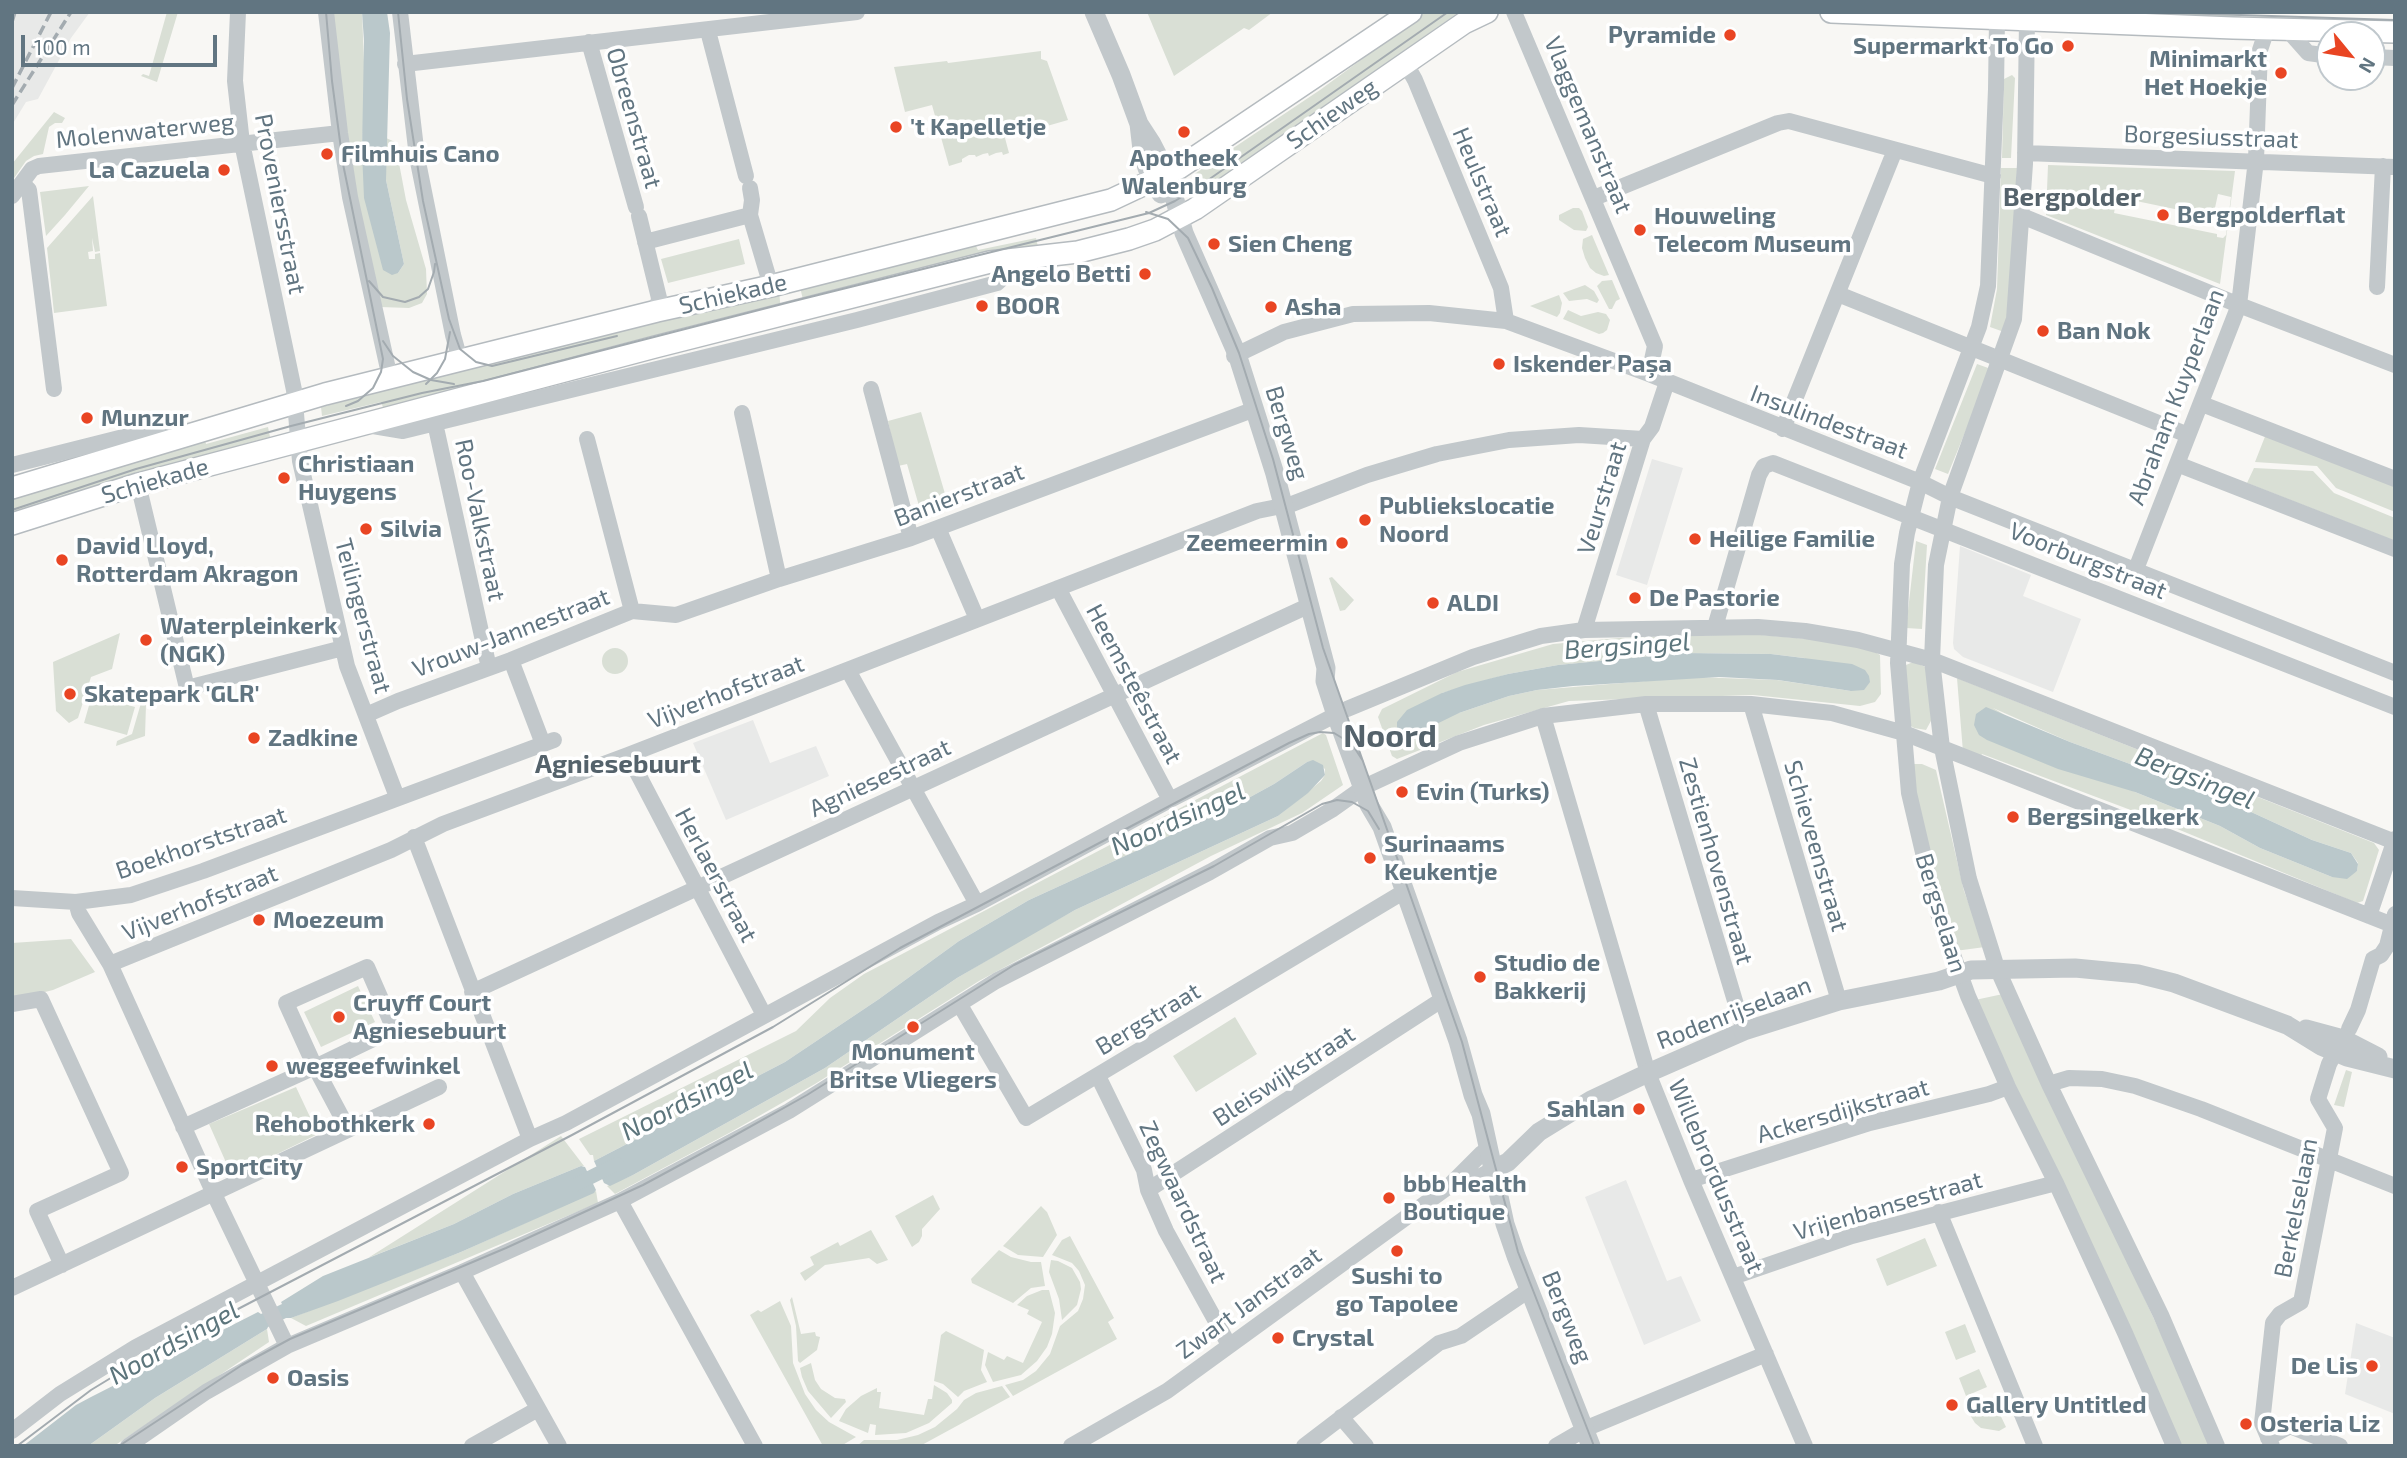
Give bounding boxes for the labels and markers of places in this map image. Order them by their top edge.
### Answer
place label: Pyramide [1608,21,1716,49]
marker: Pyramide [1722,27,1738,43]
place label: Supermarkt To Go [1853,32,2054,60]
marker: Supermarkt To Go [2060,38,2076,54]
place label: Minimarkt Het Hoekje [2144,45,2267,101]
marker: Minimarkt Het Hoekje [2273,65,2289,81]
place label: 't Kapelletje [910,113,1046,141]
marker: 't Kapelletje [888,119,904,135]
marker: Apotheek Walenburg [1176,124,1192,140]
place label: Filmhuis Cano [341,140,500,168]
place label: Apotheek Walenburg [1121,144,1247,200]
marker: Filmhuis Cano [319,146,335,162]
place label: La Cazuela [89,156,210,184]
marker: La Cazuela [216,162,232,178]
place label: Bergpolderflat [2177,201,2345,229]
place label: Houweling Telecom Museum [1654,202,1851,258]
marker: Bergpolderflat [2155,207,2171,223]
marker: Houweling Telecom Museum [1632,222,1648,238]
place label: Sien Cheng [1228,230,1352,258]
marker: Sien Cheng [1206,236,1222,252]
place label: Angelo Betti [991,260,1131,288]
marker: Angelo Betti [1137,266,1153,282]
place label: BOOR [996,292,1060,320]
place label: Asha [1285,293,1342,321]
marker: BOOR [974,298,990,314]
marker: Asha [1263,299,1279,315]
place label: Ban Nok [2057,317,2151,345]
marker: Ban Nok [2035,323,2051,339]
place label: Iskender Paşa [1513,350,1672,378]
marker: Iskender Paşa [1491,356,1507,372]
place label: Munzur [101,404,189,432]
marker: Munzur [79,410,95,426]
place label: Christiaan Huygens [298,450,414,506]
marker: Christiaan Huygens [276,470,292,486]
place label: Publiekslocatie Noord [1379,492,1554,548]
marker: Publiekslocatie Noord [1357,512,1373,528]
place label: Silvia [380,515,442,543]
marker: Silvia [358,521,374,537]
place label: Heilige Familie [1709,525,1875,553]
place label: Zeemeermin [1186,529,1328,557]
marker: Heilige Familie [1687,531,1703,547]
place label: David Lloyd, Rotterdam Akragon [76,532,299,588]
marker: Zeemeermin [1334,535,1350,551]
marker: David Lloyd, Rotterdam Akragon [54,552,70,568]
place label: De Pastorie [1649,584,1780,612]
place label: ALDI [1447,589,1499,617]
marker: De Pastorie [1627,590,1643,606]
marker: ALDI [1425,595,1441,611]
place label: Waterpleinkerk (NGK) [160,612,337,668]
marker: Waterpleinkerk (NGK) [138,632,154,648]
place label: Skatepark 'GLR' [84,680,260,708]
marker: Skatepark 'GLR' [62,686,78,702]
place label: Zadkine [268,724,358,752]
marker: Zadkine [246,730,262,746]
place label: Evin (Turks) [1416,778,1549,806]
marker: Evin (Turks) [1394,784,1410,800]
place label: Bergsingelkerk [2027,803,2199,831]
marker: Bergsingelkerk [2005,809,2021,825]
place label: Surinaams Keukentje [1384,830,1505,886]
marker: Surinaams Keukentje [1362,850,1378,866]
place label: Moezeum [273,906,384,934]
marker: Moezeum [251,912,267,928]
place label: Studio de Bakkerij [1494,949,1600,1005]
marker: Studio de Bakkerij [1472,969,1488,985]
place label: Cruyff Court Agniesebuurt [353,989,506,1045]
marker: Cruyff Court Agniesebuurt [331,1009,347,1025]
marker: Monument Britse Vliegers [905,1019,921,1035]
place label: Monument Britse Vliegers [829,1038,997,1094]
place label: weggeefwinkel [286,1052,460,1080]
marker: weggeefwinkel [264,1058,280,1074]
place label: Sahlan [1547,1095,1625,1123]
marker: Sahlan [1631,1101,1647,1117]
place label: Rehobothkerk [255,1110,415,1138]
marker: Rehobothkerk [421,1116,437,1132]
place label: SportCity [196,1153,303,1181]
marker: SportCity [174,1159,190,1175]
place label: bbb Health Boutique [1403,1170,1527,1226]
marker: bbb Health Boutique [1381,1190,1397,1206]
marker: Sushi to go Tapolee [1389,1243,1405,1259]
place label: Sushi to go Tapolee [1336,1262,1458,1318]
place label: Crystal [1292,1324,1374,1352]
marker: Crystal [1270,1330,1286,1346]
place label: De Lis [2291,1352,2358,1380]
marker: De Lis [2364,1358,2380,1374]
place label: Oasis [287,1364,349,1392]
marker: Oasis [265,1370,281,1386]
place label: Gallery Untitled [1966,1391,2146,1419]
marker: Gallery Untitled [1944,1397,1960,1413]
place label: Osteria Liz [2260,1410,2380,1438]
marker: Osteria Liz [2238,1416,2254,1432]

